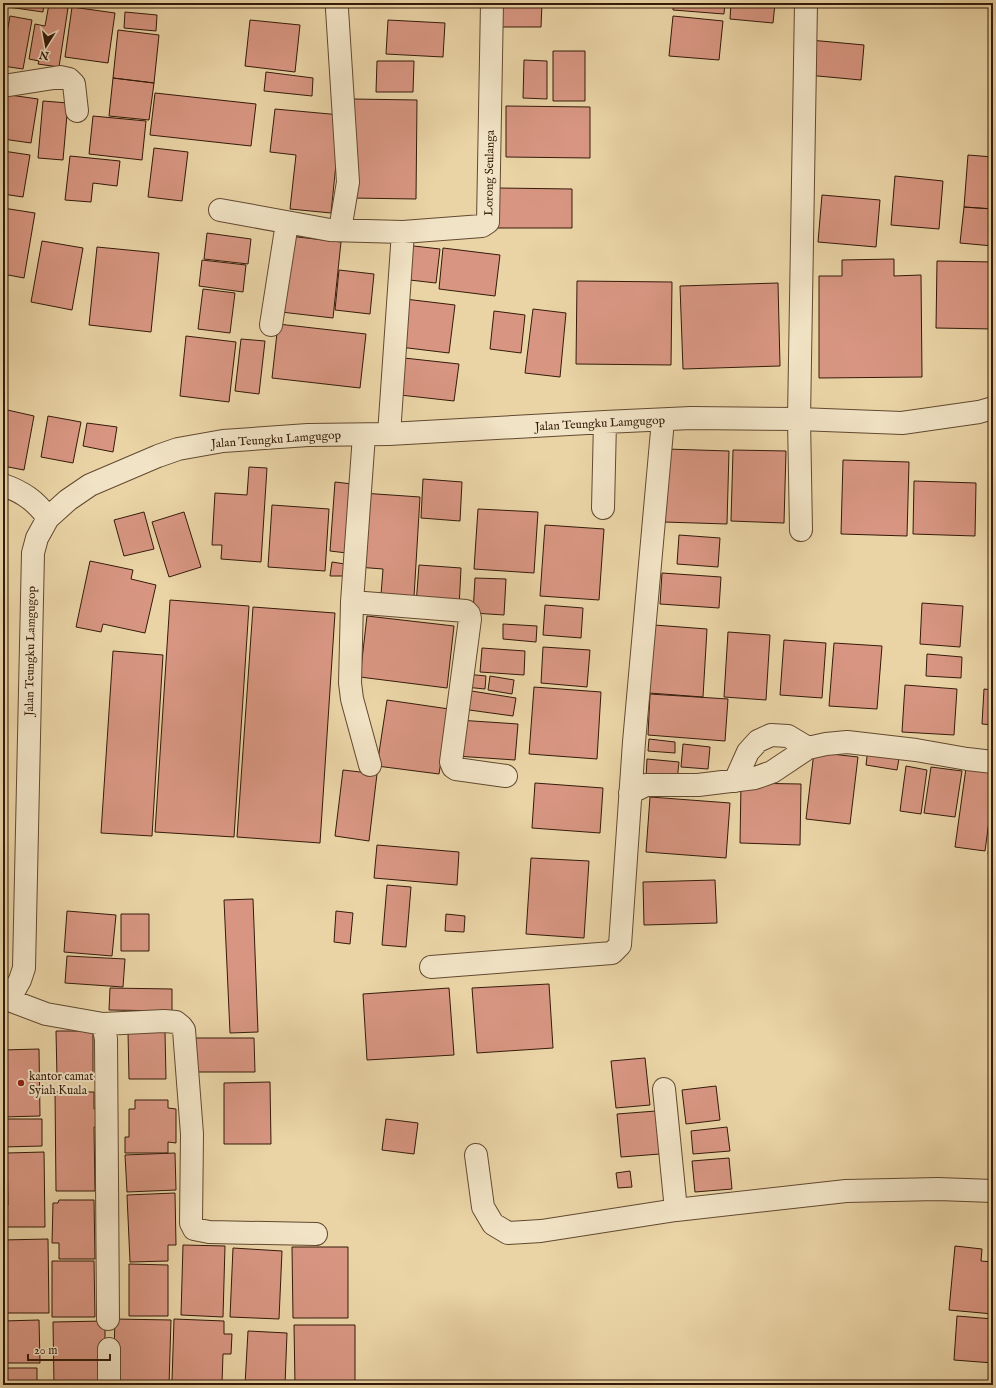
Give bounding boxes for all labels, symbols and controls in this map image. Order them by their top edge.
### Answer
north arrow [26,26,66,66]
text: N [38,47,51,63]
street label: Lorong Seulanga [481,129,498,216]
street label: Jalan Teungku Lamgugop [533,413,666,435]
street label: Jalan Teungku Lamgugop [209,427,342,453]
street label: Jalan Teungku Lamgugop [22,585,40,718]
place label: kantor camat Syiah Kuala [29,1069,93,1098]
marker: kantor camat Syiah Kuala [16,1078,26,1088]
scale bar [28,1336,110,1362]
text: 20 m [34,1343,57,1358]

